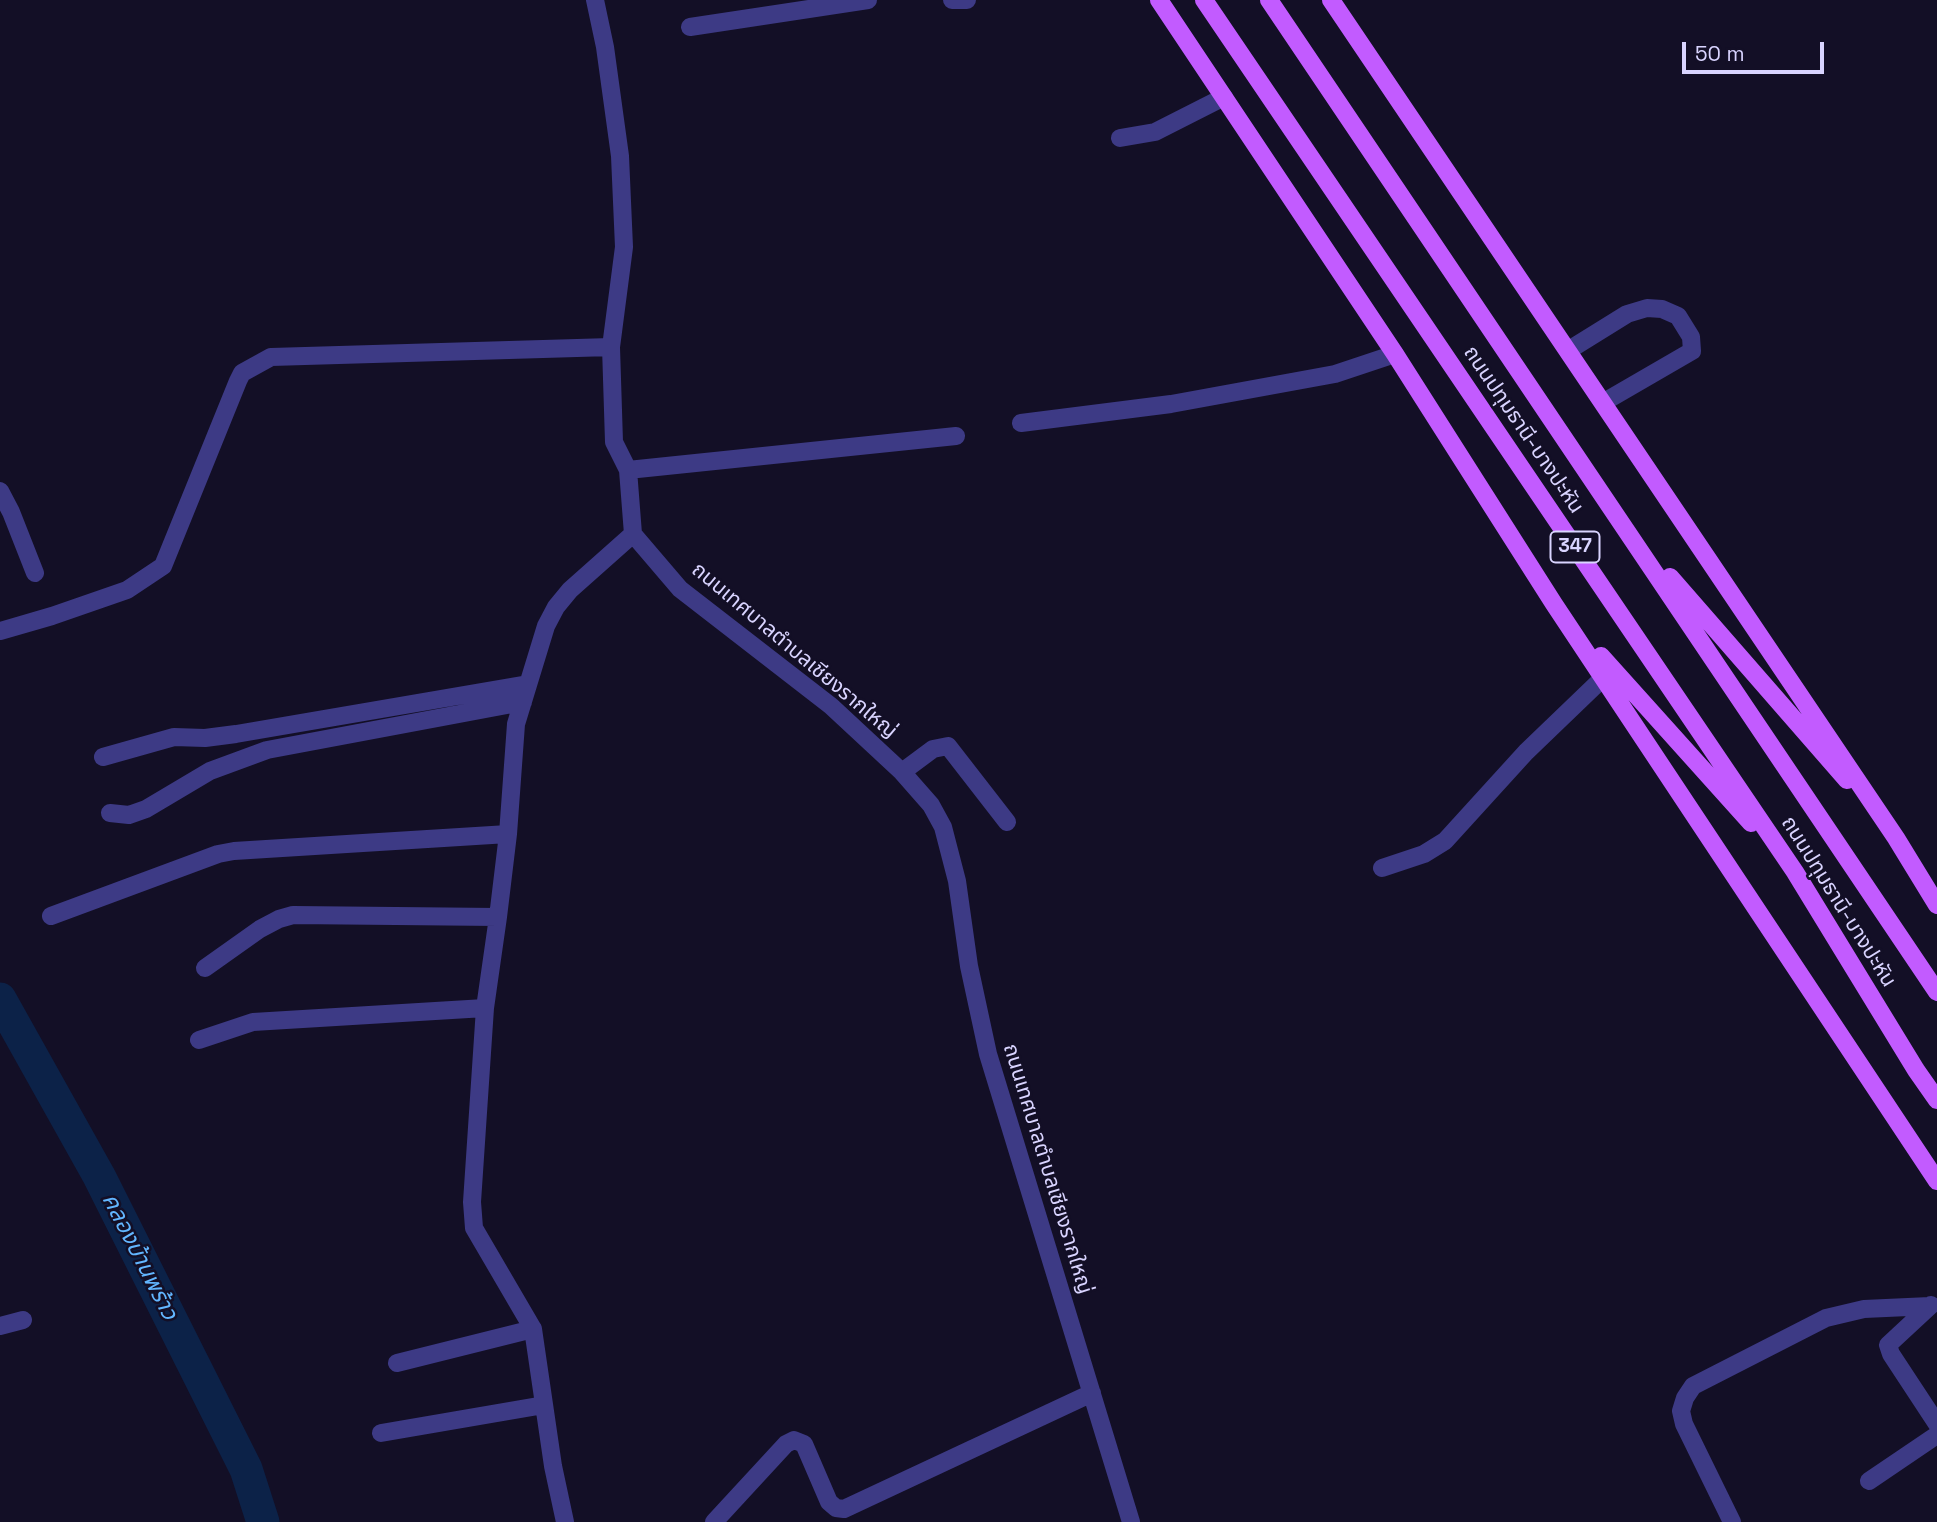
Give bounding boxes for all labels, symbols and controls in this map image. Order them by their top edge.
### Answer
scale bar [1685,28,1827,72]
text: 50 m [1695,40,1745,67]
street label: ถนนปทุมธานี-บางปะหัน [1458,341,1588,519]
road number: 347 [1550,532,1600,562]
street label: ถนนเทศบาลตำบลเชียงรากใหญ่ [686,558,902,744]
street label: ถนนปทุมธานี-บางปะหัน [1775,812,1901,992]
street label: ถนนเทศบาลตำบลเชียงรากใหญ่ [997,1041,1097,1297]
water label: คลองบ้านพร้าว [95,1189,183,1325]

